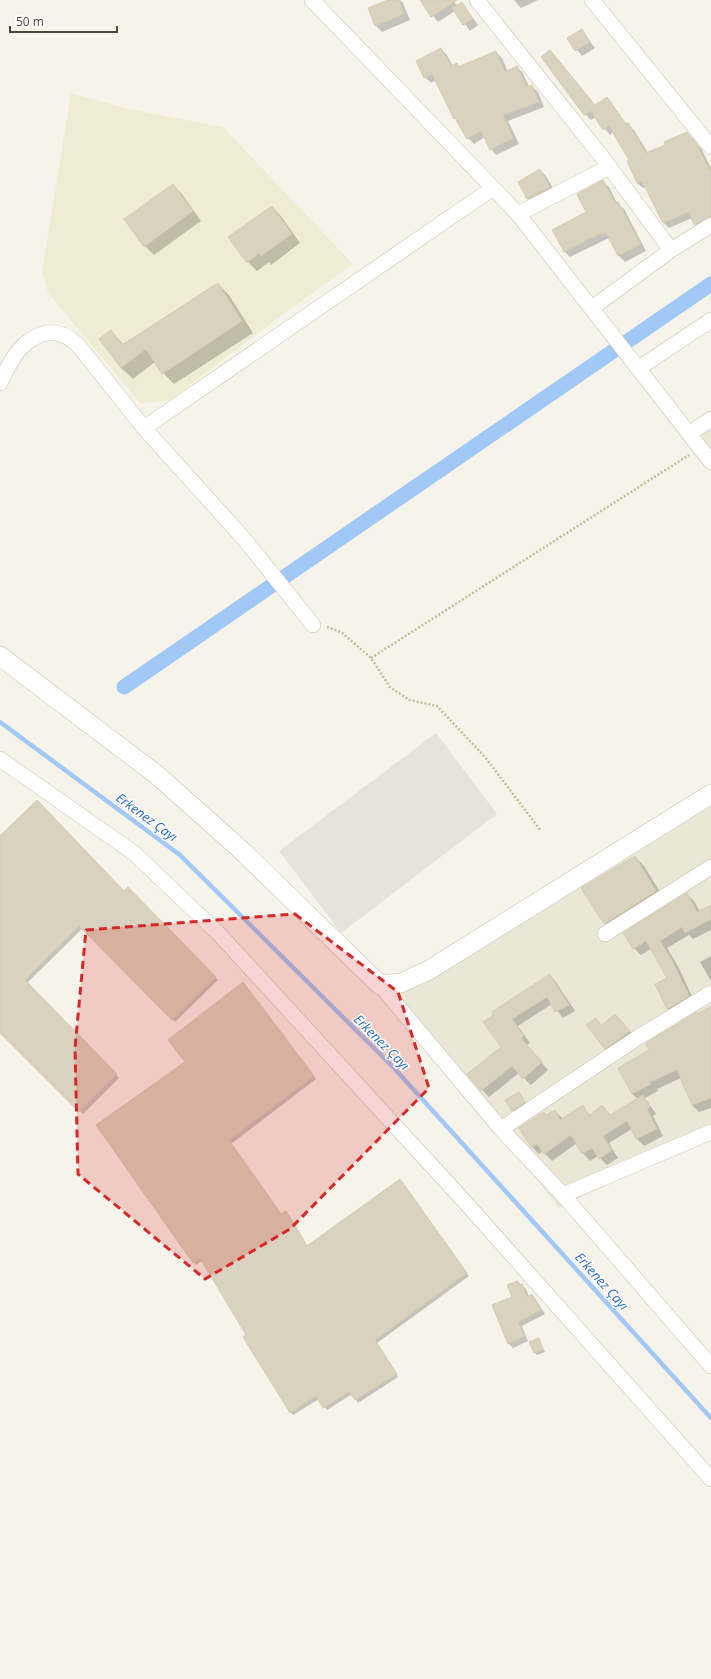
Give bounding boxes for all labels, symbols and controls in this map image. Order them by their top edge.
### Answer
scale bar [10,8,117,34]
text: 50 m [16,13,44,30]
water label: Erkenez Çayı [113,789,181,845]
water label: Erkenez Çayı [350,1010,414,1074]
water label: Erkenez Çayı [571,1248,633,1314]

